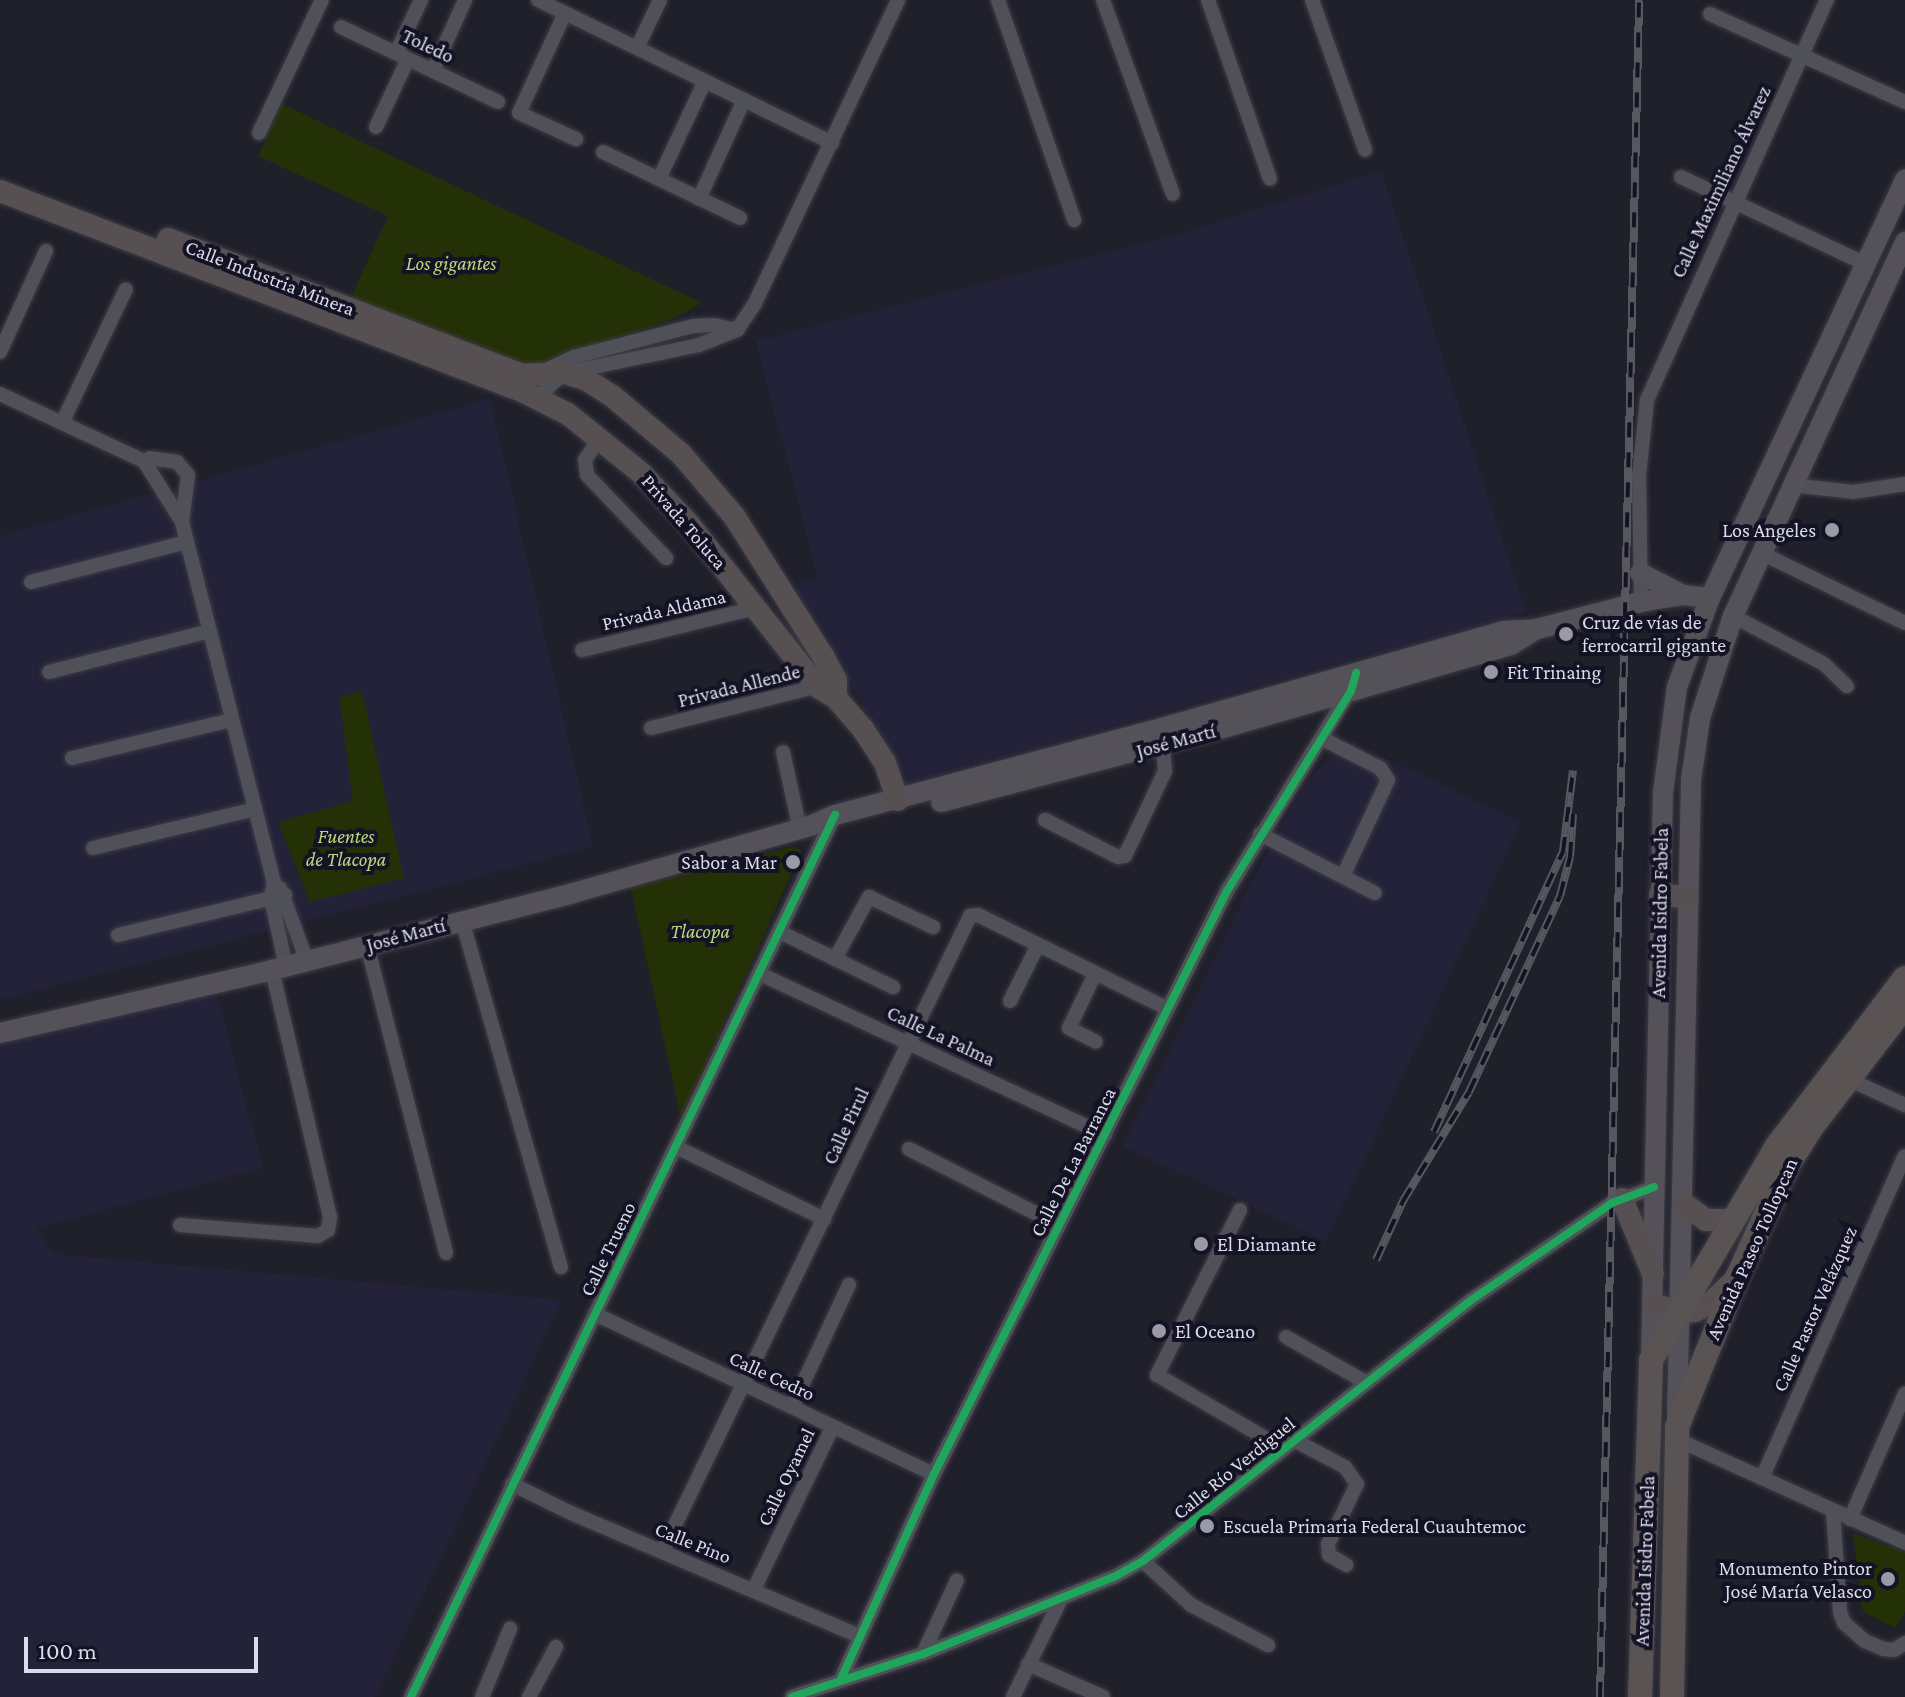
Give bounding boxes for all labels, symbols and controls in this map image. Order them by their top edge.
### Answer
street label: Toledo [398,24,458,68]
street label: Calle Maximiliano Álvarez [1666,82,1776,282]
street label: Calle Industria Minera [182,235,358,321]
park label: Los gigantes [406,251,496,275]
street label: Privada Toluca [636,470,732,574]
place label: Los Angeles [1722,518,1816,542]
marker: Los Angeles [1823,521,1841,539]
street label: Privada Aldama [600,584,728,636]
place label: Cruz de vías de ferrocarril gigante [1582,610,1726,657]
marker: Cruz de vías de ferrocarril gigante [1557,625,1575,643]
street label: Privada Allende [675,659,803,713]
place label: Fit Trinaing [1507,660,1601,684]
marker: Fit Trinaing [1482,663,1500,681]
street label: José Martí [1134,719,1218,763]
park label: Fuentes de Tlacopa [306,824,386,871]
street label: Avenida Isidro Fabela [1647,828,1673,998]
place label: Sabor a Mar [681,850,777,874]
marker: Sabor a Mar [784,853,802,871]
street label: José Martí [364,913,448,957]
park label: Tlacopa [670,919,730,943]
street label: Calle La Palma [883,1000,999,1072]
street label: Calle De La Barranca [1025,1083,1121,1241]
street label: Calle Pirul [818,1084,874,1168]
street label: Avenida Paseo Tollopcan [1701,1154,1803,1344]
street label: Calle Trueno [575,1198,641,1300]
street label: Calle Pastor Velázquez [1768,1223,1862,1395]
place label: El Diamante [1217,1232,1316,1256]
marker: El Diamante [1192,1235,1210,1253]
place label: El Oceano [1175,1319,1255,1343]
marker: El Oceano [1150,1322,1168,1340]
street label: Calle Cedro [725,1346,819,1406]
street label: Calle Río Verdiguel [1168,1411,1300,1525]
street label: Calle Oyamel [752,1424,820,1530]
street label: Avenida Isidro Fabela [1630,1475,1660,1647]
place label: Escuela Primaria Federal Cuauhtemoc [1223,1514,1526,1538]
street label: Calle Pino [651,1517,735,1569]
marker: Escuela Primaria Federal Cuauhtemoc [1198,1517,1216,1535]
place label: Monumento Pintor José María Velasco [1719,1556,1872,1603]
marker: Monumento Pintor José María Velasco [1879,1570,1897,1588]
scale bar [28,1621,262,1671]
text: 100 m [38,1637,97,1664]

